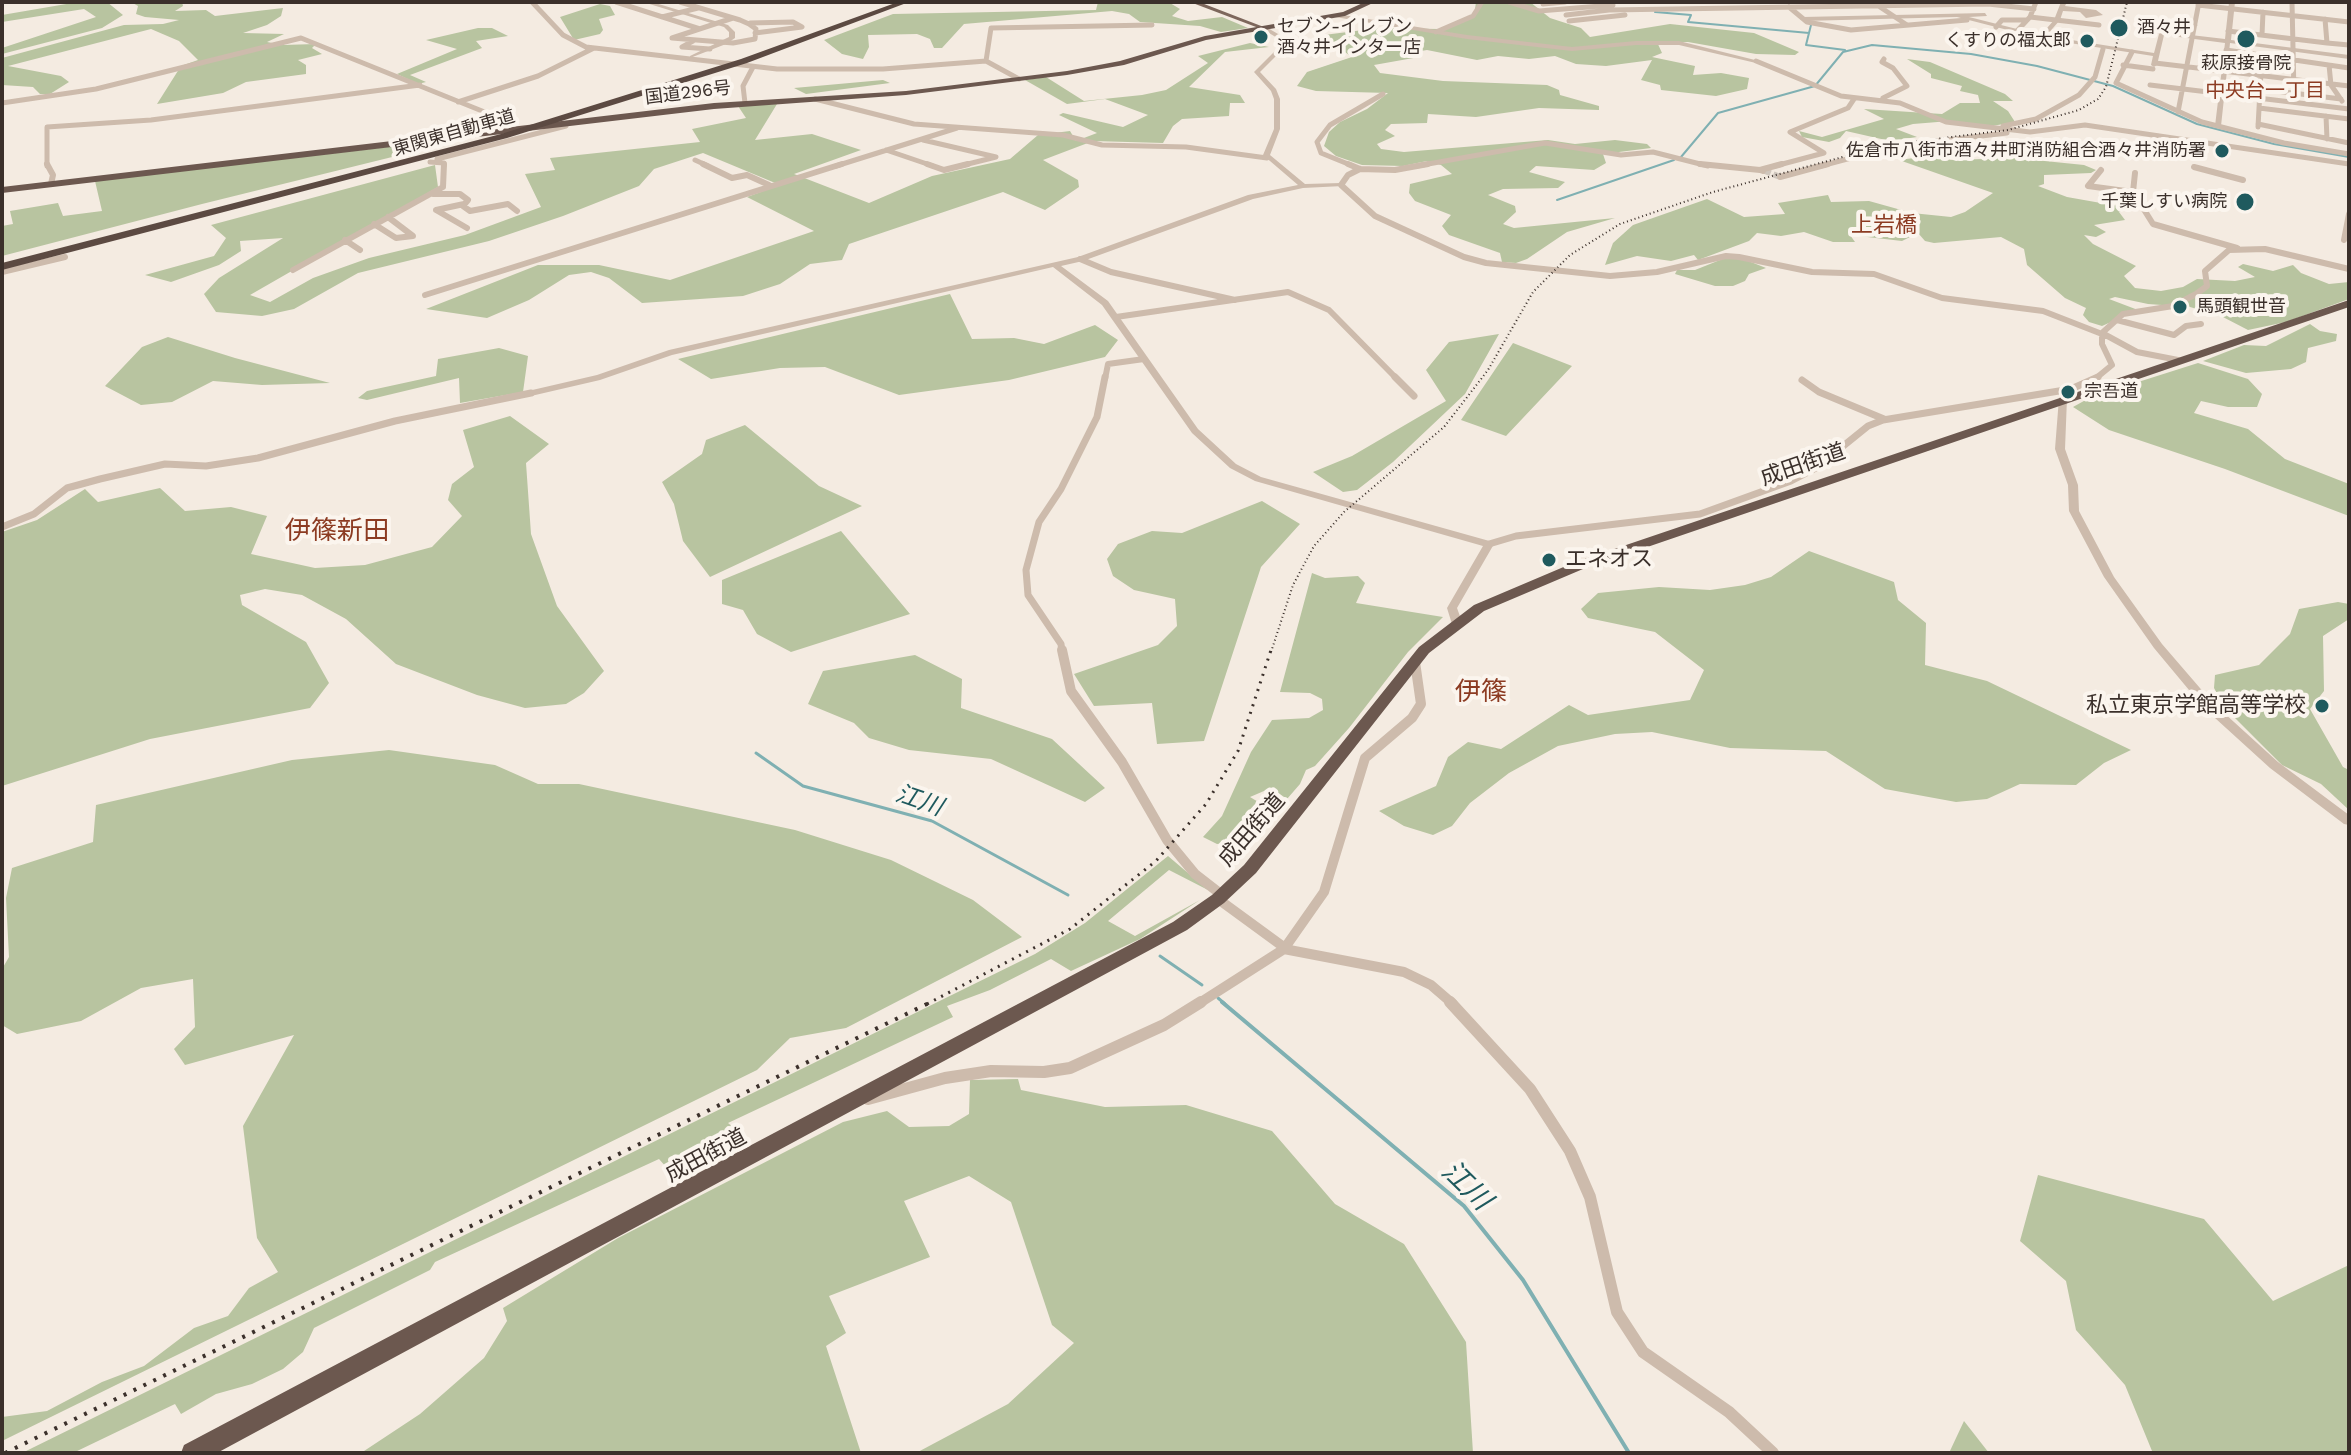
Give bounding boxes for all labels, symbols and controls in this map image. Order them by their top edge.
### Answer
place label: セブン-イレブン 酒々井インター店 [1277,16,1421,58]
marker: 酒々井 [2108,17,2130,39]
place label: 酒々井 [2137,17,2191,39]
marker: セブン-イレブン 酒々井インター店 [1252,28,1270,46]
marker: 萩原接骨院 [2235,28,2257,50]
place label: くすりの福太郎 [1945,30,2071,52]
marker: くすりの福太郎 [2078,32,2096,50]
place label: 萩原接骨院 [2201,53,2291,75]
street label: 国道296号 [644,77,732,109]
district label: 中央台一丁目 [2205,79,2325,103]
street label: 東関東自動車道 [390,105,518,161]
place label: 佐倉市八街市酒々井町消防組合酒々井消防署 [1846,140,2206,162]
marker: 佐倉市八街市酒々井町消防組合酒々井消防署 [2213,142,2231,160]
place label: 千葉しすい病院 [2101,191,2227,213]
marker: 千葉しすい病院 [2234,191,2256,213]
district label: 上岩橋 [1851,213,1917,239]
place label: 馬頭観世音 [2196,296,2286,318]
marker: 馬頭観世音 [2171,298,2189,316]
place label: 宗吾道 [2084,381,2138,403]
marker: 宗吾道 [2059,383,2077,401]
street label: 成田街道 [1757,438,1849,492]
district label: 伊篠新田 [285,515,389,547]
place label: エネオス [1565,547,1653,573]
marker: エネオス [1540,551,1558,569]
district label: 伊篠 [1455,676,1507,708]
place label: 私立東京学館高等学校 [2086,693,2306,719]
marker: 私立東京学館高等学校 [2313,697,2331,715]
water label: 江川 [892,780,946,822]
street label: 成田街道 [1213,788,1291,872]
street label: 成田街道 [661,1124,751,1188]
water label: 江川 [1434,1154,1498,1218]

